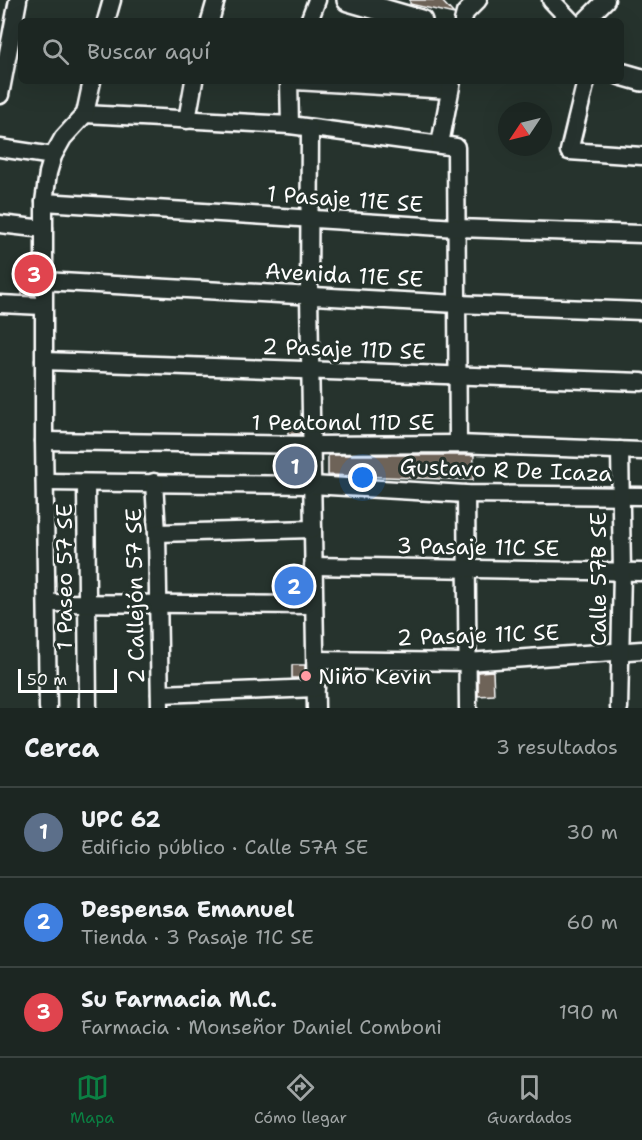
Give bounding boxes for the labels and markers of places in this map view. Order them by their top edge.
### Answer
pin: 3 [15,252,54,296]
pin: 1 [276,444,314,488]
pin: 2 [274,564,314,608]
place label: Niño Kevin [318,662,431,691]
marker: Niño Kevin [299,669,313,683]

